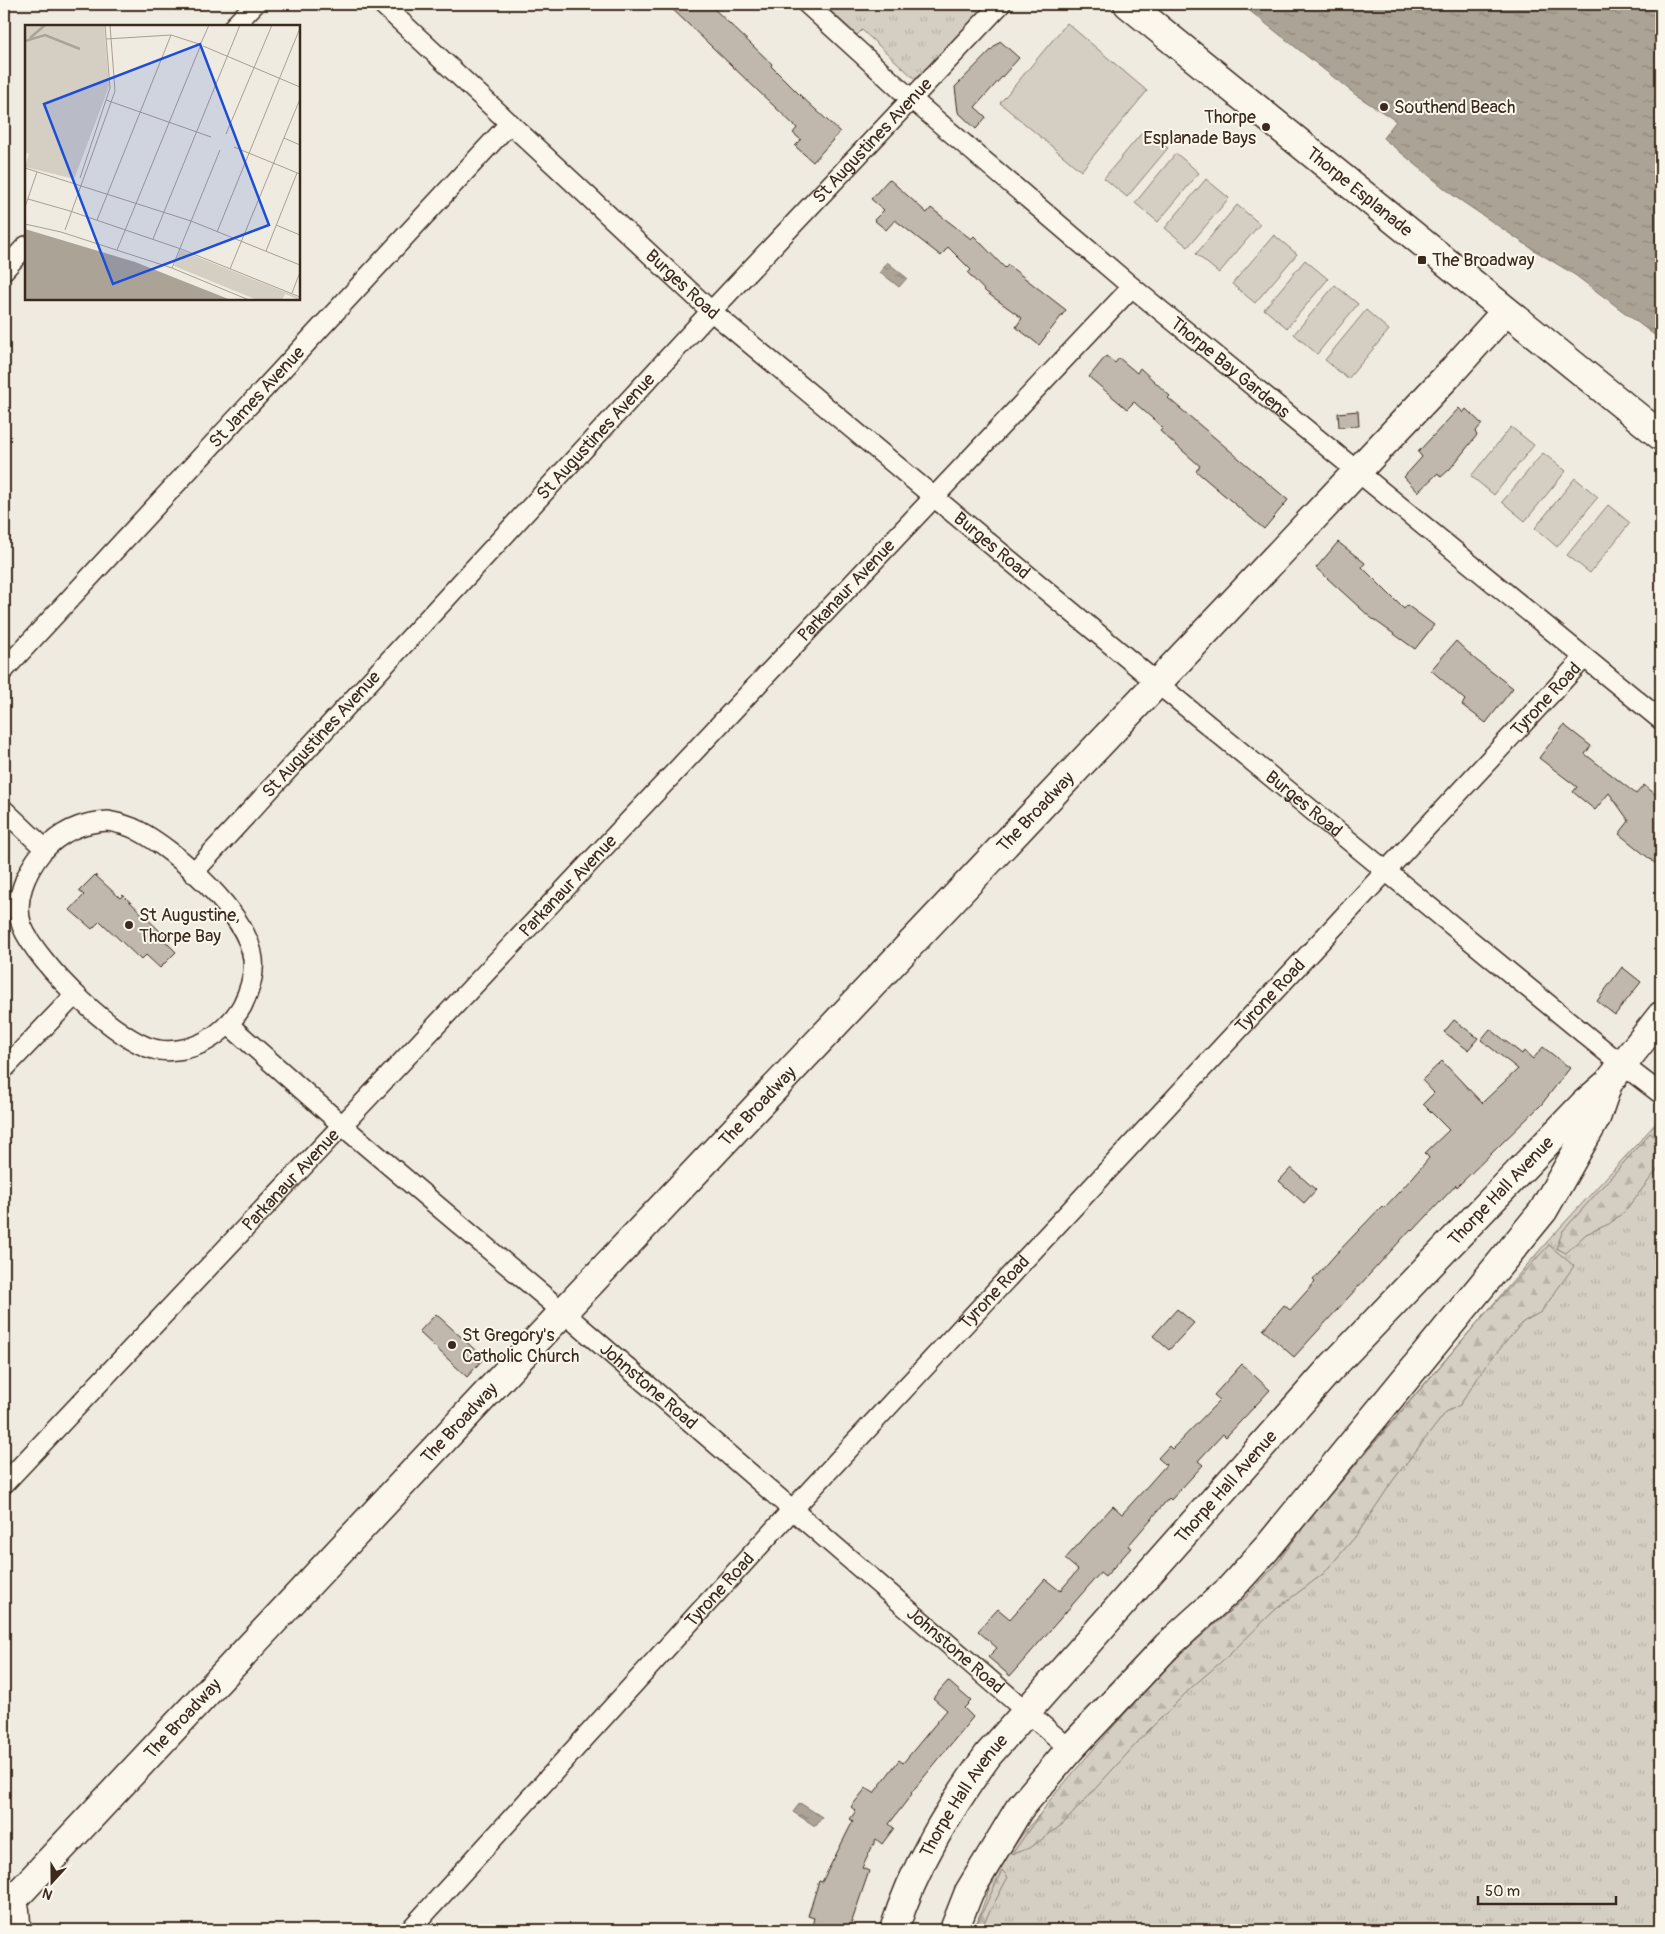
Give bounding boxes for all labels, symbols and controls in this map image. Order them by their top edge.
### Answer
inset map [25,25,300,300]
street label: St Augustines Avenue [807,73,937,208]
place label: Southend Beach [1394,96,1515,119]
marker: Southend Beach [1378,101,1390,113]
place label: Thorpe Esplanade Bays [1143,106,1256,150]
marker: Thorpe Esplanade Bays [1260,121,1272,133]
street label: Thorpe Esplanade [1302,142,1417,242]
street label: Burges Road [641,244,724,325]
place label: The Broadway [1432,249,1535,272]
marker: The Broadway [1416,254,1428,266]
street label: Thorpe Bay Gardens [1166,312,1295,423]
street label: St James Avenue [204,341,310,453]
street label: St Augustines Avenue [531,368,660,505]
street label: Burges Road [949,507,1035,584]
street label: Parkanaur Avenue [792,534,900,646]
street label: Tyrone Road [1506,657,1586,741]
street label: St Augustines Avenue [257,666,385,802]
street label: Burges Road [1261,765,1347,842]
street label: The Broadway [992,766,1079,857]
street label: Parkanaur Avenue [514,830,622,942]
place label: St Augustine, Thorpe Bay [139,904,240,948]
marker: St Augustine, Thorpe Bay [123,919,135,931]
street label: Tyrone Road [1230,954,1310,1038]
street label: The Broadway [714,1061,801,1151]
street label: Parkanaur Avenue [237,1124,345,1236]
street label: Thorpe Hall Avenue [1443,1131,1559,1251]
street label: Tyrone Road [954,1250,1034,1334]
place label: St Gregory's Catholic Church [462,1324,579,1368]
street label: Johnstone Road [595,1337,702,1434]
marker: St Gregory's Catholic Church [446,1339,458,1351]
street label: The Broadway [416,1377,503,1468]
street label: Thorpe Hall Avenue [1170,1425,1282,1548]
street label: Tyrone Road [680,1548,759,1632]
street label: Johnstone Road [902,1602,1009,1699]
street label: The Broadway [139,1673,226,1764]
street label: Thorpe Hall Avenue [914,1729,1013,1861]
north arrow [28,1856,78,1906]
scale bar [1478,1874,1615,1906]
text: 50 m [1485,1882,1520,1901]
text: N [40,1884,55,1903]

